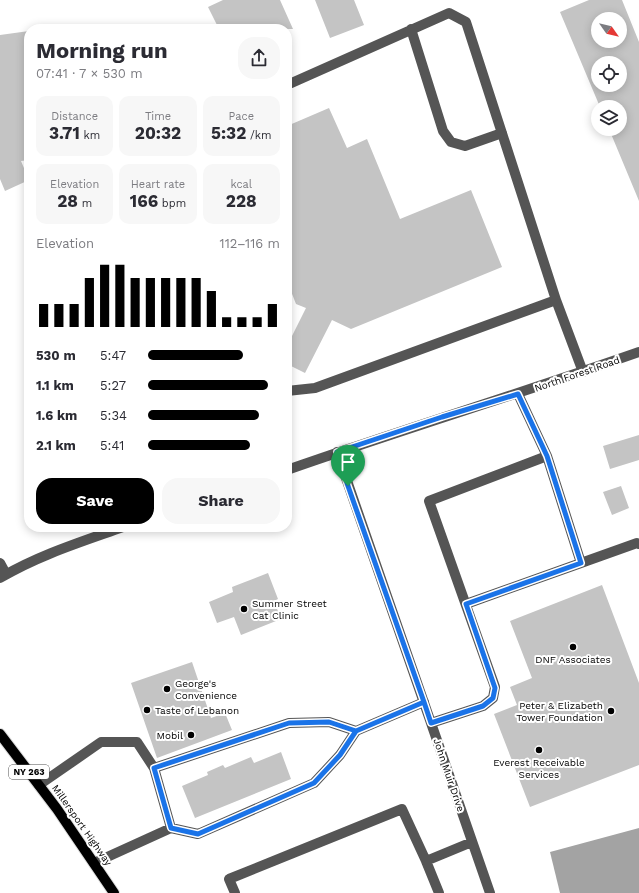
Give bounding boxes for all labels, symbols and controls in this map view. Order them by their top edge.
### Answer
north arrow [591,12,627,48]
map controls [591,12,627,136]
button: share [238,37,280,79]
text: Morning run [36,38,168,63]
button: locate [591,56,627,92]
text: 07:41 · 7 × 530 m [36,66,143,81]
button: layers [591,100,627,136]
text: Distance [51,110,98,123]
text: Time [145,110,171,123]
text: Pace [229,110,254,123]
text: 3.71 [49,123,80,143]
text: 20:32 [135,123,181,143]
text: 5:32 [211,123,246,143]
text: km [80,129,100,142]
text: /km [246,129,272,142]
text: Elevation [50,178,99,191]
text: Heart rate [131,178,185,191]
text: kcal [230,178,252,191]
text: 28 [57,191,78,211]
text: 166 [130,191,158,211]
text: 228 [226,191,257,211]
text: m [78,197,92,210]
text: bpm [158,197,186,210]
text: Elevation [36,236,94,251]
text: 112–116 m [220,236,280,251]
text: 530 m [36,348,76,363]
text: 5:47 [100,348,126,363]
street label: North Forest Road [533,354,621,394]
text: 1.1 km [36,378,74,393]
text: 5:27 [100,378,126,393]
text: 1.6 km [36,408,77,423]
text: 5:34 [100,408,127,423]
text: 2.1 km [36,438,76,453]
text: 5:41 [100,438,124,453]
pin [331,445,365,486]
icon: arrive [337,451,359,473]
button: Save [36,478,154,524]
button: Share [162,478,280,524]
place label: Summer Street Cat Clinic [252,598,328,621]
marker: Summer Street Cat Clinic [239,604,249,614]
marker: DNF Associates [568,642,578,652]
place label: DNF Associates [535,654,611,665]
place label: George's Convenience [175,678,237,701]
marker: George's Convenience [162,684,172,694]
place label: Peter & Elizabeth Tower Foundation [516,700,603,723]
marker: Taste of Lebanon [142,705,152,715]
place label: Taste of Lebanon [155,705,239,716]
marker: Peter & Elizabeth Tower Foundation [606,706,616,716]
place label: Mobil [157,730,183,741]
marker: Mobil [186,730,196,740]
street label: John Muir Drive [431,737,467,813]
marker: Everest Receivable Services [534,745,544,755]
place label: Everest Receivable Services [493,757,585,780]
road number: NY 263 [9,765,49,779]
street label: Millersport Highway [50,782,115,868]

